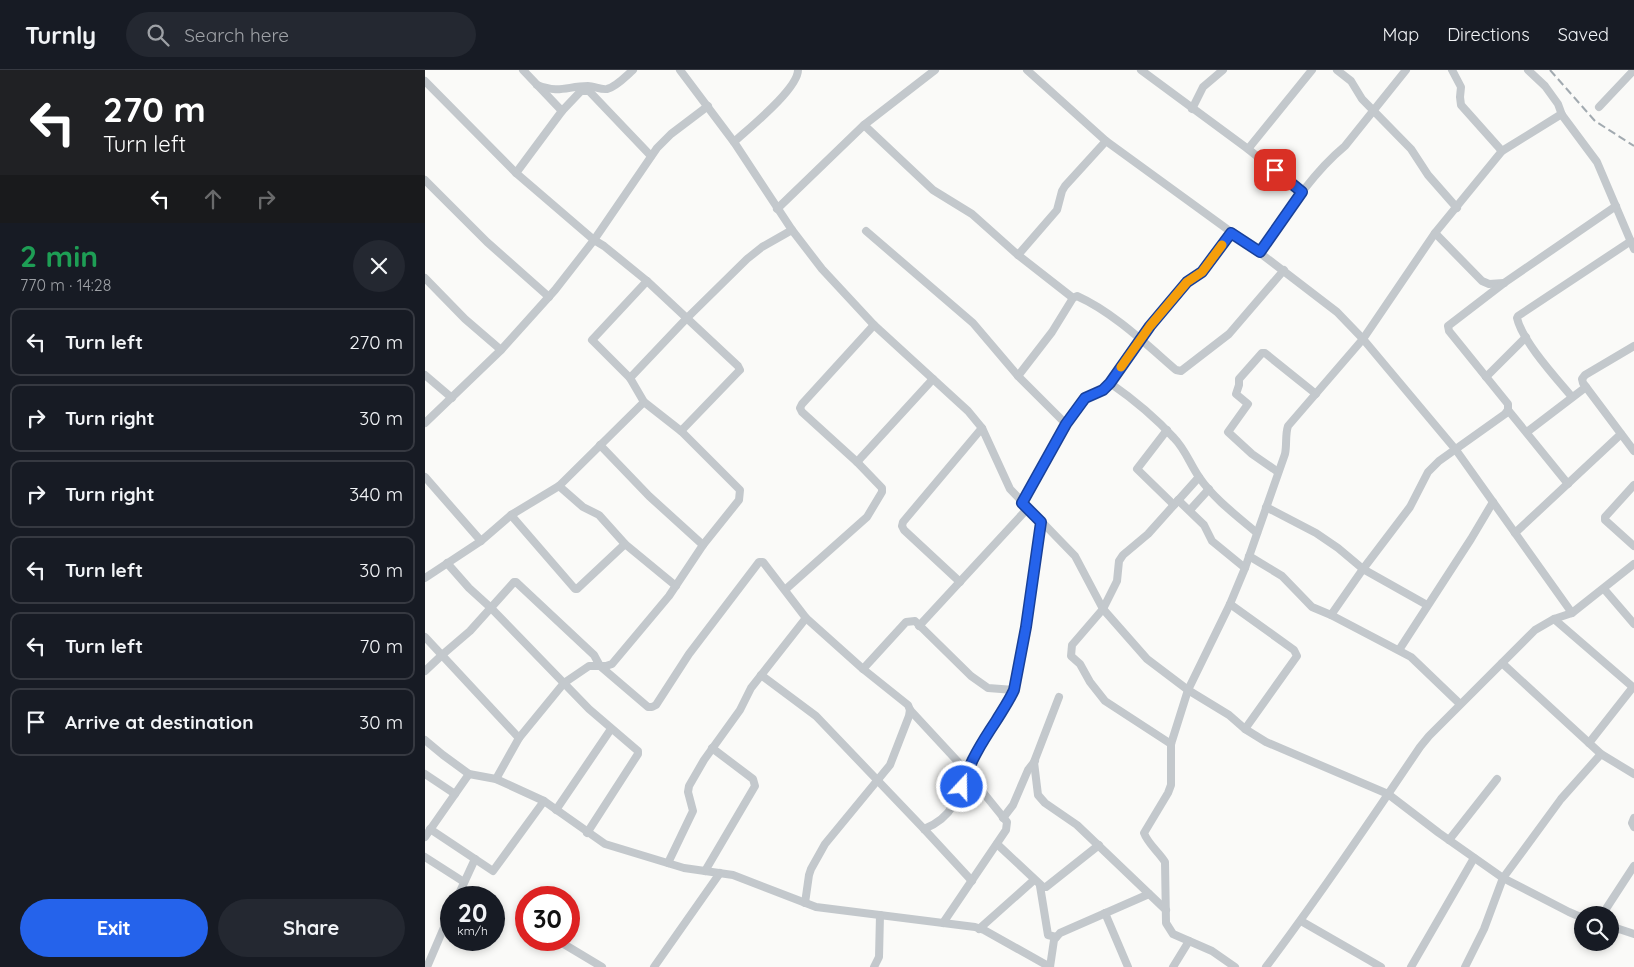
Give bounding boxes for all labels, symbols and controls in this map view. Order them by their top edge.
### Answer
search box [126,12,476,57]
text: Turnly [25,20,96,50]
icon: search [144,21,172,49]
text: Search here [184,23,289,47]
text: Map [1382,23,1419,46]
text: Directions [1447,23,1530,46]
text: Saved [1558,23,1609,46]
text: 270 m [103,87,206,131]
icon: left [20,90,85,155]
text: Turn left [103,130,186,158]
pin [1254,149,1296,191]
icon: arrive [1261,156,1289,184]
icon: left [146,185,174,213]
icon: ahead [199,185,227,213]
icon: right [252,185,280,213]
text: 2 min [20,237,98,275]
button: close [353,240,405,292]
text: 770 m · 14:28 [20,275,111,295]
icon: left [22,328,50,356]
text: Turn left [65,330,143,354]
text: 270 m [349,330,403,354]
icon: right [22,404,50,432]
text: Turn right [65,406,154,430]
text: 30 m [359,406,403,430]
icon: right [22,480,50,508]
text: Turn right [65,482,154,506]
text: 340 m [349,482,403,506]
icon: left [22,556,50,584]
text: Turn left [65,558,143,582]
text: 30 m [359,558,403,582]
icon: left [22,632,50,660]
text: Turn left [65,634,143,658]
text: 70 m [359,634,403,658]
icon: arrive [22,708,50,736]
text: Arrive at destination [65,710,254,734]
text: 30 m [359,710,403,734]
position arrow [935,760,987,812]
speed limit sign: 30 [515,886,580,951]
text: 20 [458,897,487,928]
button: Exit [20,899,208,957]
button: Share [218,899,405,957]
map controls [1574,906,1619,951]
button: search [1574,906,1619,951]
text: km/h [457,923,488,938]

